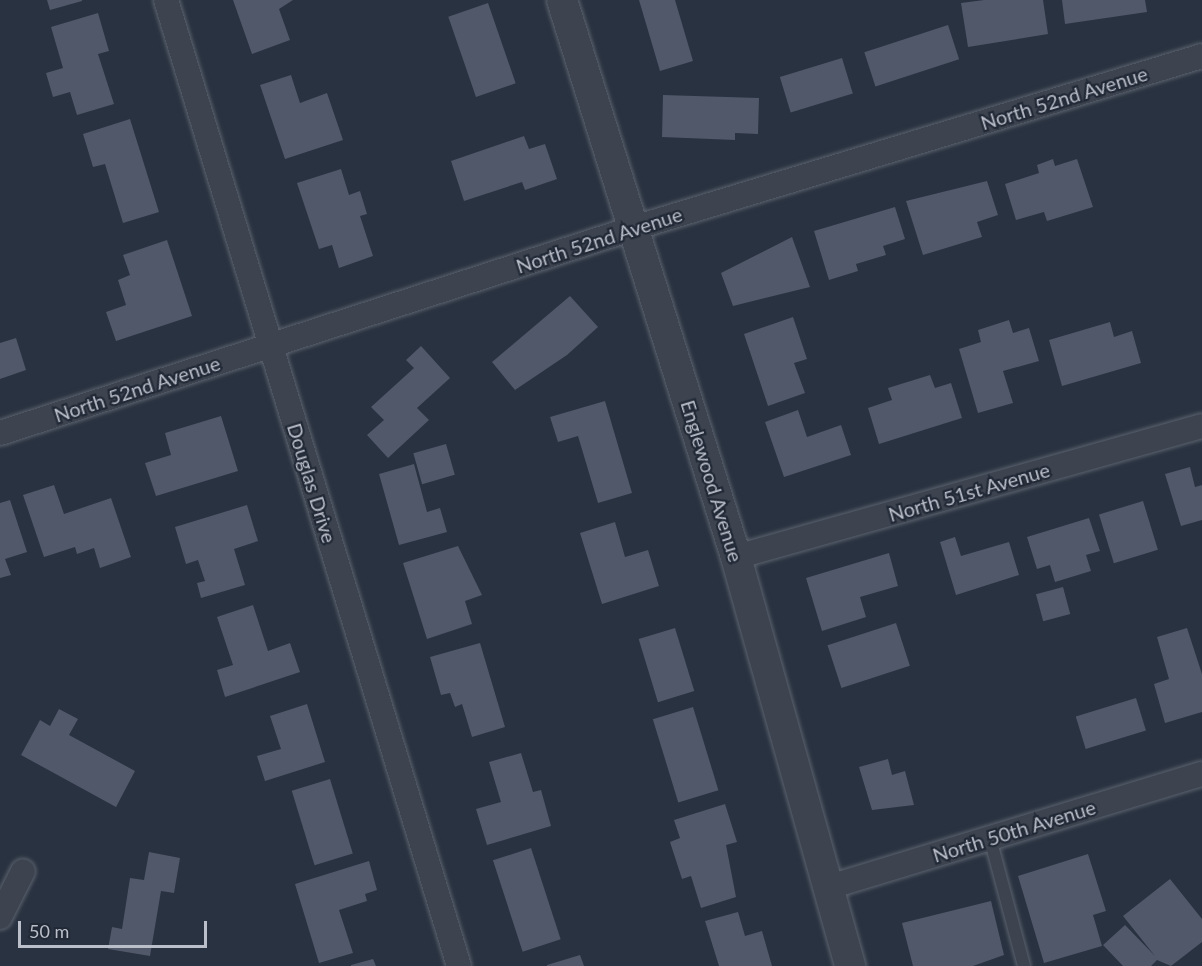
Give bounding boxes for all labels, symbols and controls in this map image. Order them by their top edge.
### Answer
street label: North 52nd Avenue [977,61,1151,135]
street label: North 52nd Avenue [513,202,685,278]
street label: North 52nd Avenue [51,351,223,427]
street label: Englewood Avenue [676,397,748,565]
street label: Douglas Drive [282,420,342,546]
street label: North 51st Avenue [885,457,1053,527]
street label: North 50th Avenue [929,795,1099,867]
scale bar [21,909,210,947]
text: 50 m [29,920,69,942]

